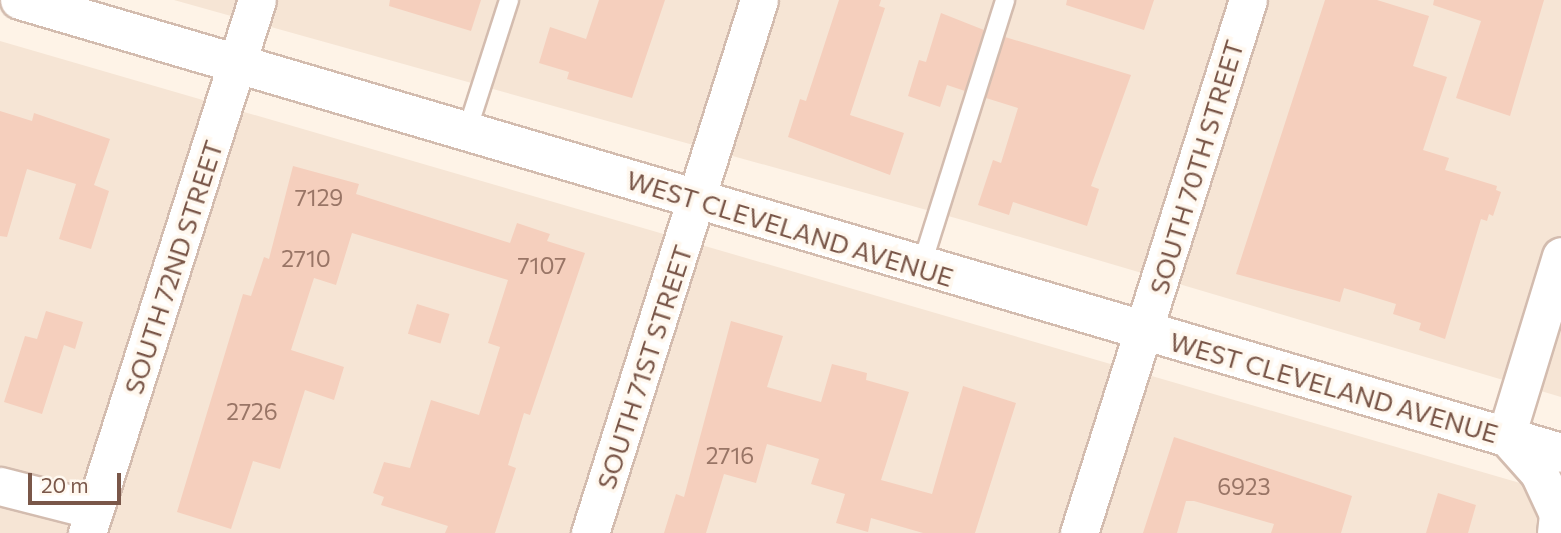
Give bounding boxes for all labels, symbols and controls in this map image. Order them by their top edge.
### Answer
street label: SOUTH 70TH STREET [1142,36,1250,298]
street label: SOUTH 72ND STREET [117,136,229,398]
street label: WEST CLEVELAND AVENUE [623,163,957,293]
house number: 7129 [295,183,343,211]
street label: SOUTH 71ST STREET [590,241,698,493]
house number: 2710 [281,244,331,272]
house number: 7107 [517,251,567,279]
street label: WEST CLEVELAND AVENUE [1166,325,1502,449]
house number: 2726 [226,397,278,425]
house number: 2716 [706,441,754,469]
scale bar [32,460,124,504]
text: 20 m [41,472,89,497]
house number: 6923 [1217,472,1271,500]

